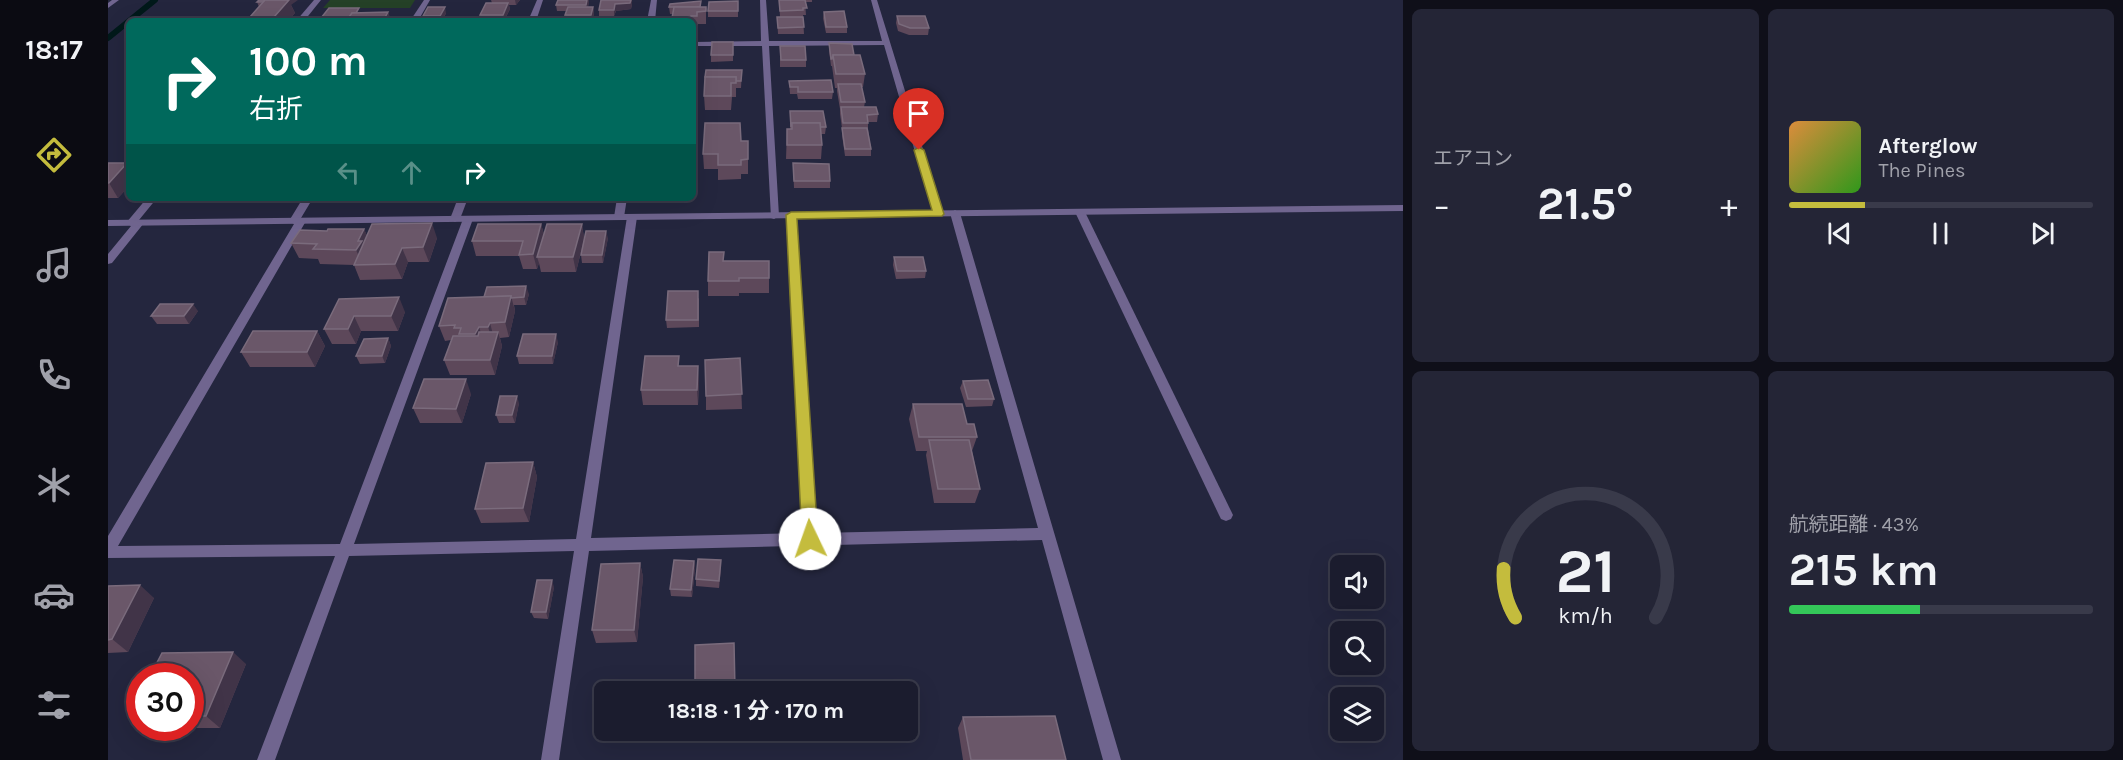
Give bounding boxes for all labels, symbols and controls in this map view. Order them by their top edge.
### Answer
text: 18:17 [25,34,83,66]
text: 100 m [249,36,368,86]
icon: right [150,42,228,120]
pin [893,88,944,150]
text: 右折 [249,93,303,125]
icon: arrive [902,97,935,130]
text: Afterglow [1879,133,1978,159]
icon: directions [33,134,75,176]
text: エアコン [1433,147,1513,170]
icon: left [332,156,365,189]
icon: ahead [395,156,428,189]
icon: right [458,156,491,189]
text: The Pines [1879,159,1965,182]
text: 21.5° [1537,178,1634,230]
text: − [1433,186,1450,224]
text: + [1720,186,1738,224]
icon: previous [1823,217,1856,250]
icon: pause [1924,217,1957,250]
icon: next [2026,217,2059,250]
icon: music [33,244,75,286]
icon: phone [33,354,75,396]
icon: climate [33,464,75,506]
position arrow [778,507,842,571]
text: 航続距離 · 43% [1789,513,1919,536]
text: 21 [1555,535,1615,608]
text: 215 km [1789,544,1939,596]
map controls [1330,555,1384,741]
button: sound [1330,555,1384,609]
icon: car [33,574,75,616]
text: km/h [1558,603,1612,628]
button: search [1330,621,1384,675]
speed limit sign: 30 [126,663,204,741]
icon: filters [33,684,75,726]
button: layers [1330,687,1384,741]
text: 18:18 · 1 分 · 170 m [668,698,844,724]

